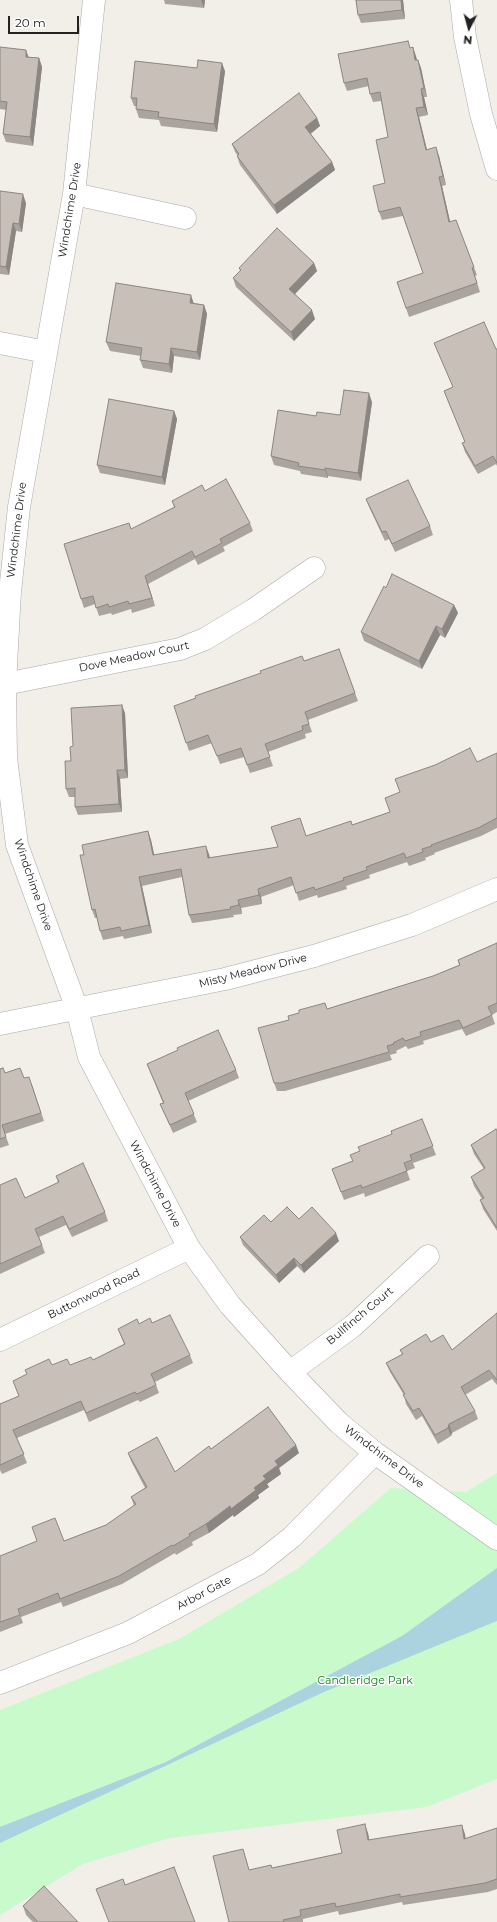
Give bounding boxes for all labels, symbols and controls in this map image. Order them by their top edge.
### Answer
scale bar [10,8,81,34]
north arrow [449,8,489,48]
text: 20 m [15,15,46,30]
text: N [463,33,473,47]
street label: Windchime Drive [56,161,84,259]
street label: Windchime Drive [5,481,29,579]
street label: Dove Meadow Court [78,639,190,675]
street label: Windchime Drive [11,837,55,933]
street label: Misty Meadow Drive [198,951,308,991]
street label: Windchime Drive [127,1138,183,1230]
street label: Buttonwood Road [46,1266,142,1322]
street label: Bullfinch Court [324,1284,396,1348]
street label: Windchime Drive [342,1423,426,1491]
street label: Arbor Gate [175,1573,233,1613]
park label: Candleridge Park [317,1674,413,1688]

